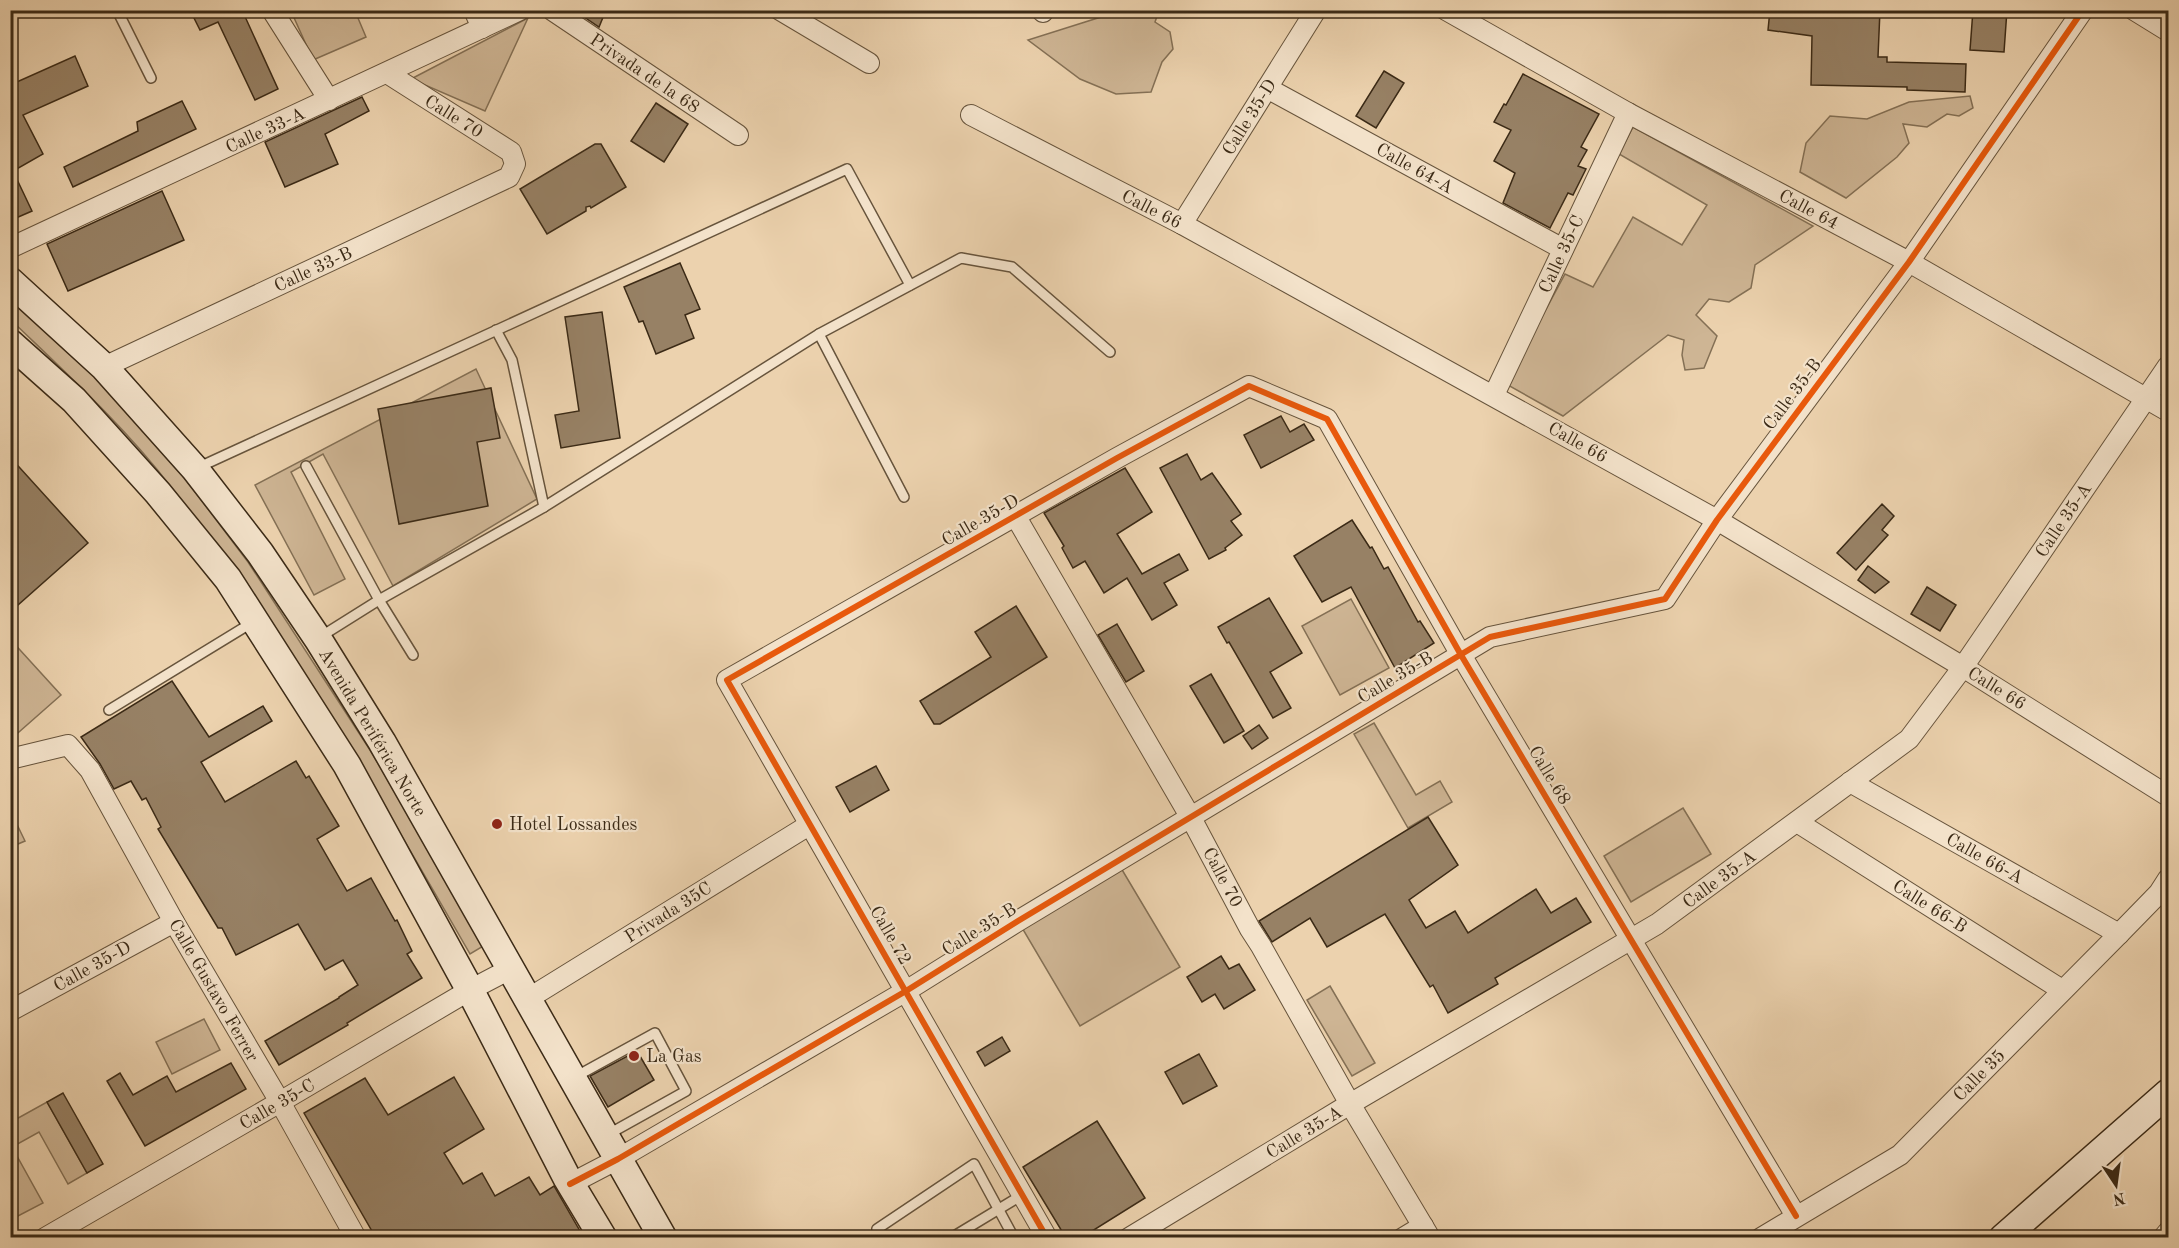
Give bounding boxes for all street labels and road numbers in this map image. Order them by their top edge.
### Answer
street label: Privada de la 68 [586,31,703,117]
street label: Calle 35-D [1220,76,1280,159]
street label: Calle 70 [421,92,486,142]
street label: Calle 33-A [223,105,308,157]
street label: Calle 64-A [1373,140,1456,198]
street label: Calle 66 [1119,187,1185,233]
street label: Calle 64 [1776,187,1841,233]
street label: Calle 35-C [1536,213,1588,296]
street label: Calle 33-B [272,244,355,296]
street label: Calle 35-B [1760,356,1825,434]
street label: Calle 66 [1545,419,1610,466]
street label: Calle 35-A [2033,480,2095,561]
street label: Calle 35-D [939,492,1022,550]
street label: Avenida Periférica Norte [315,645,429,820]
street label: Calle 35-B [1355,649,1436,707]
street label: Calle 66 [1964,664,2029,714]
street label: Calle 68 [1525,743,1574,808]
street label: Calle 66-A [1943,830,2026,888]
street label: Calle 70 [1199,845,1245,910]
street label: Calle 35-A [1680,847,1760,912]
street label: Calle 66-B [1889,877,1970,937]
street label: Privada 35C [622,879,715,947]
street label: Calle 35-B [939,900,1020,960]
street label: Calle 72 [866,903,914,968]
street label: Calle Gustavo Ferrer [165,916,262,1065]
street label: Calle 35-D [51,938,134,995]
street label: Calle 35 [1950,1046,2009,1105]
street label: Calle 35-C [237,1076,318,1134]
street label: Calle 35-A [1263,1103,1346,1163]

